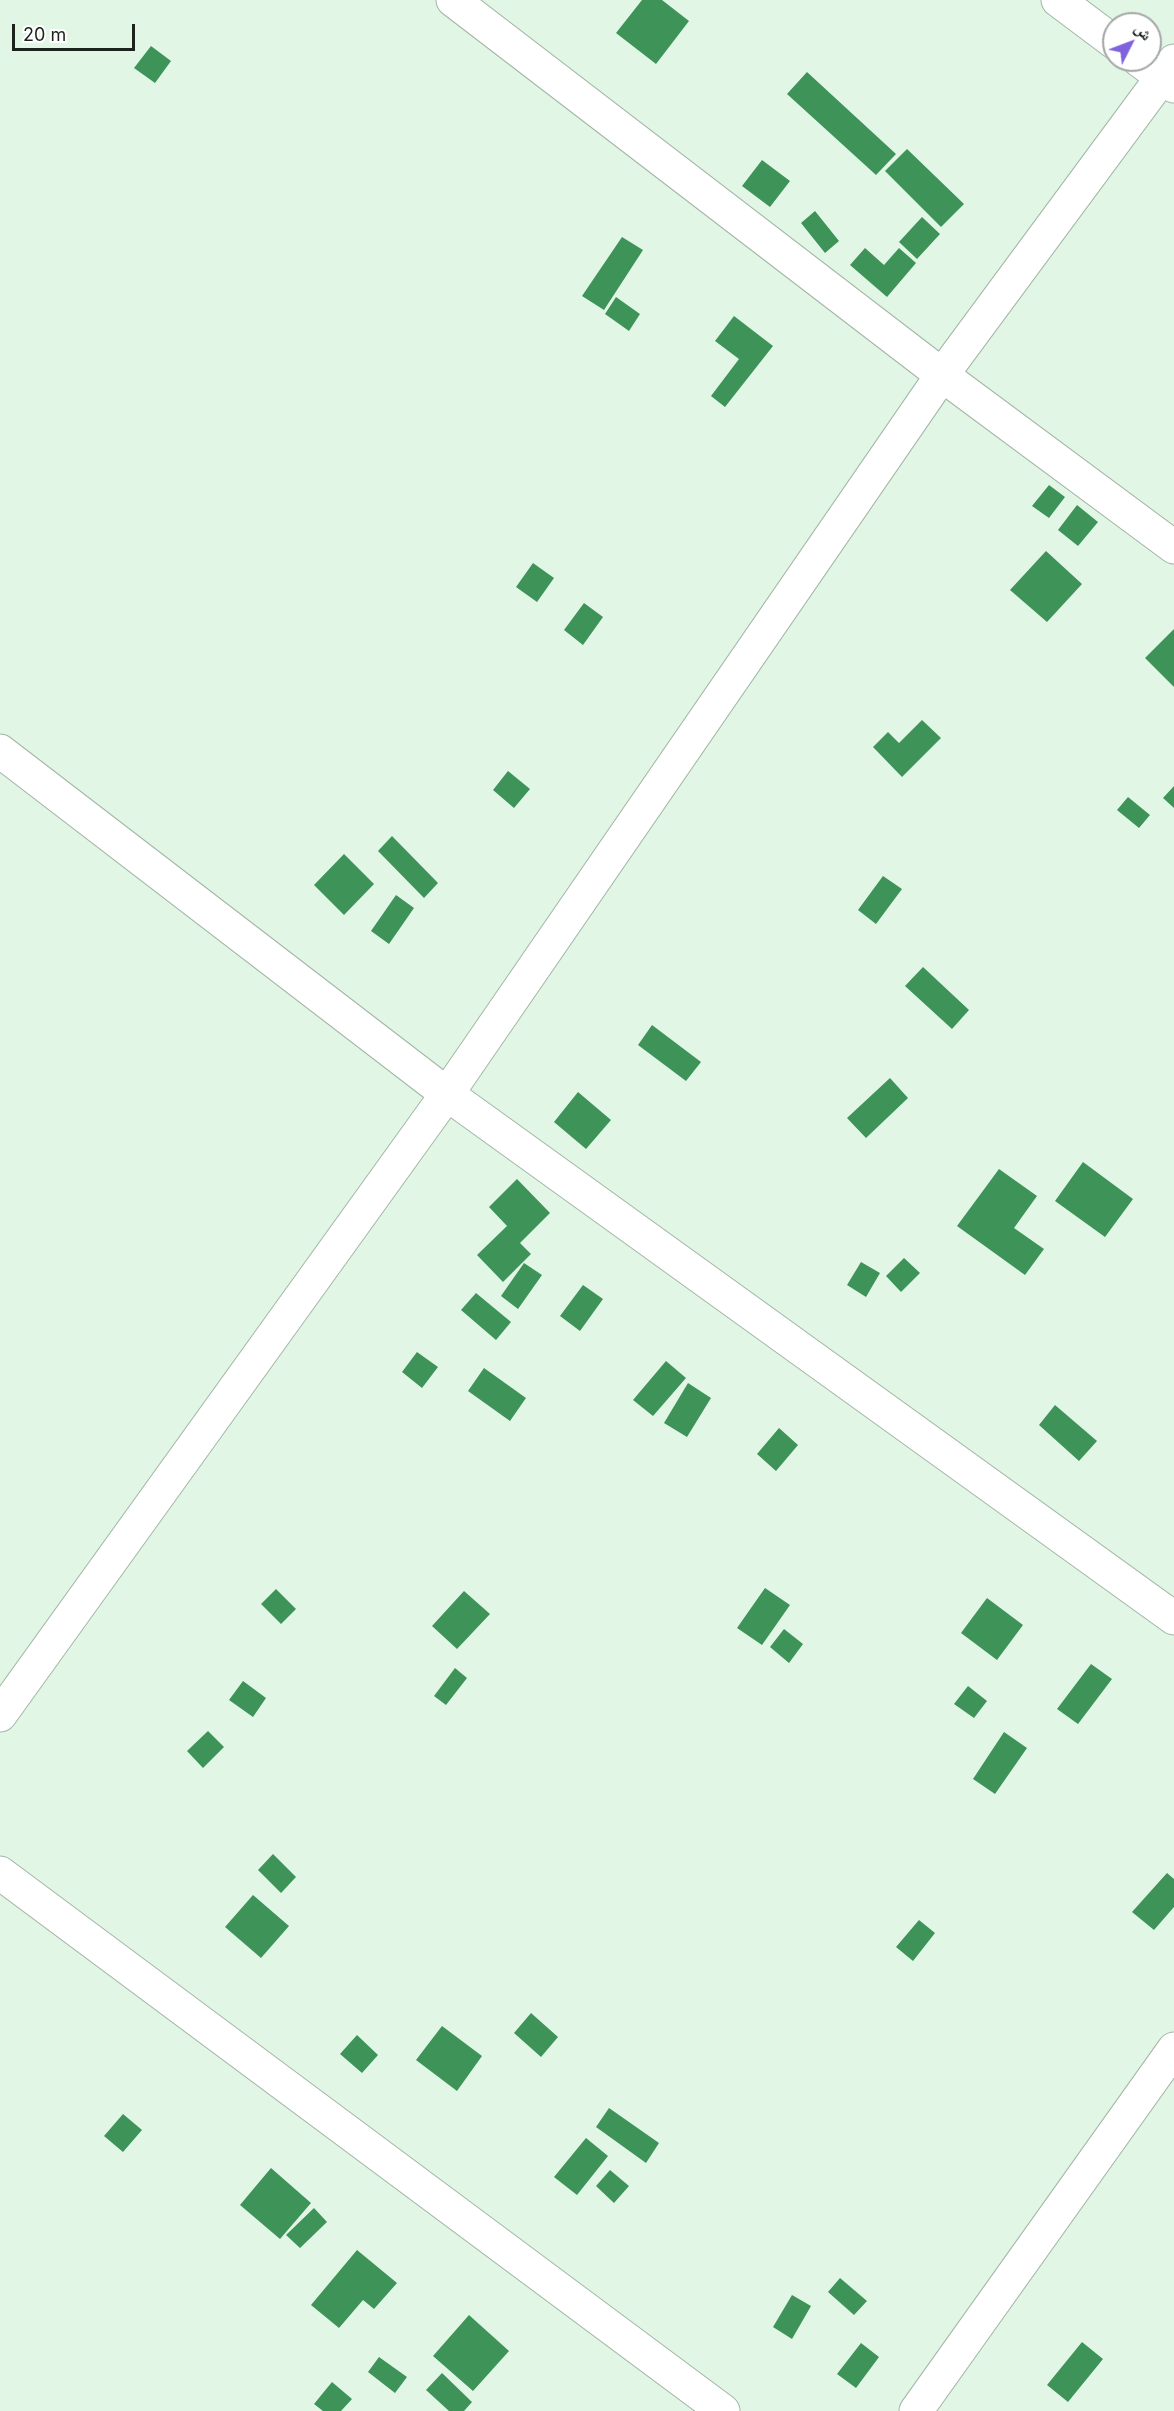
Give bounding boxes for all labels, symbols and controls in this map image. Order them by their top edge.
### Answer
scale bar [15,12,138,50]
north arrow [1102,12,1162,72]
text: ش [1131,18,1157,44]
text: 20 m [23,24,66,45]

